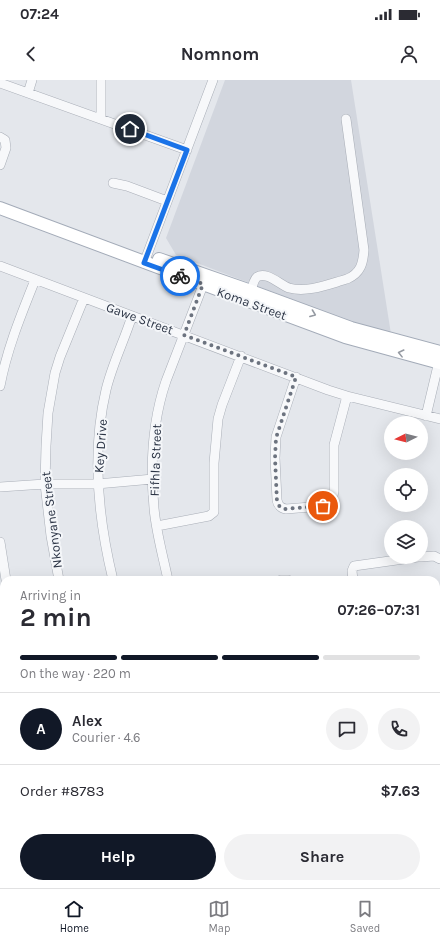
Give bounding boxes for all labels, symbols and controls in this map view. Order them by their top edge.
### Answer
text: 07:24 [20,5,59,23]
icon: back [20,43,42,65]
text: Nomnom [181,43,259,65]
icon: person [398,43,420,65]
pin [113,112,147,146]
icon: home [119,118,141,140]
courier [160,256,200,296]
icon: bike [169,265,191,287]
street label: Koma Street [215,284,289,323]
street label: Gawe Street [104,299,176,338]
one-way arrow [309,309,316,317]
one-way arrow [398,349,405,358]
north arrow [384,416,428,460]
map controls [384,416,428,564]
street label: Key Drive [91,418,110,474]
street label: Fifhla Street [147,423,164,497]
button: locate [384,468,428,512]
street label: Nkonyane Street [38,470,65,569]
pin [306,489,340,523]
icon: bag [312,495,334,517]
button: layers [384,520,428,564]
text: Arriving in [20,588,81,603]
text: 07:26–07:31 [337,601,420,619]
text: 2 min [20,602,92,633]
text: On the way · 220 m [20,666,131,681]
button: chat [326,708,368,750]
button: phone [378,708,420,750]
text: Alex [72,712,102,730]
text: A [36,720,46,738]
text: Courier · 4.6 [72,730,140,745]
text: Order #8783 [20,782,104,800]
text: $7.63 [381,782,420,800]
button: Help [20,834,216,880]
button: Share [224,834,420,880]
tab: Home [60,898,89,935]
tab: Map [208,898,230,935]
tab: Saved [350,898,380,935]

